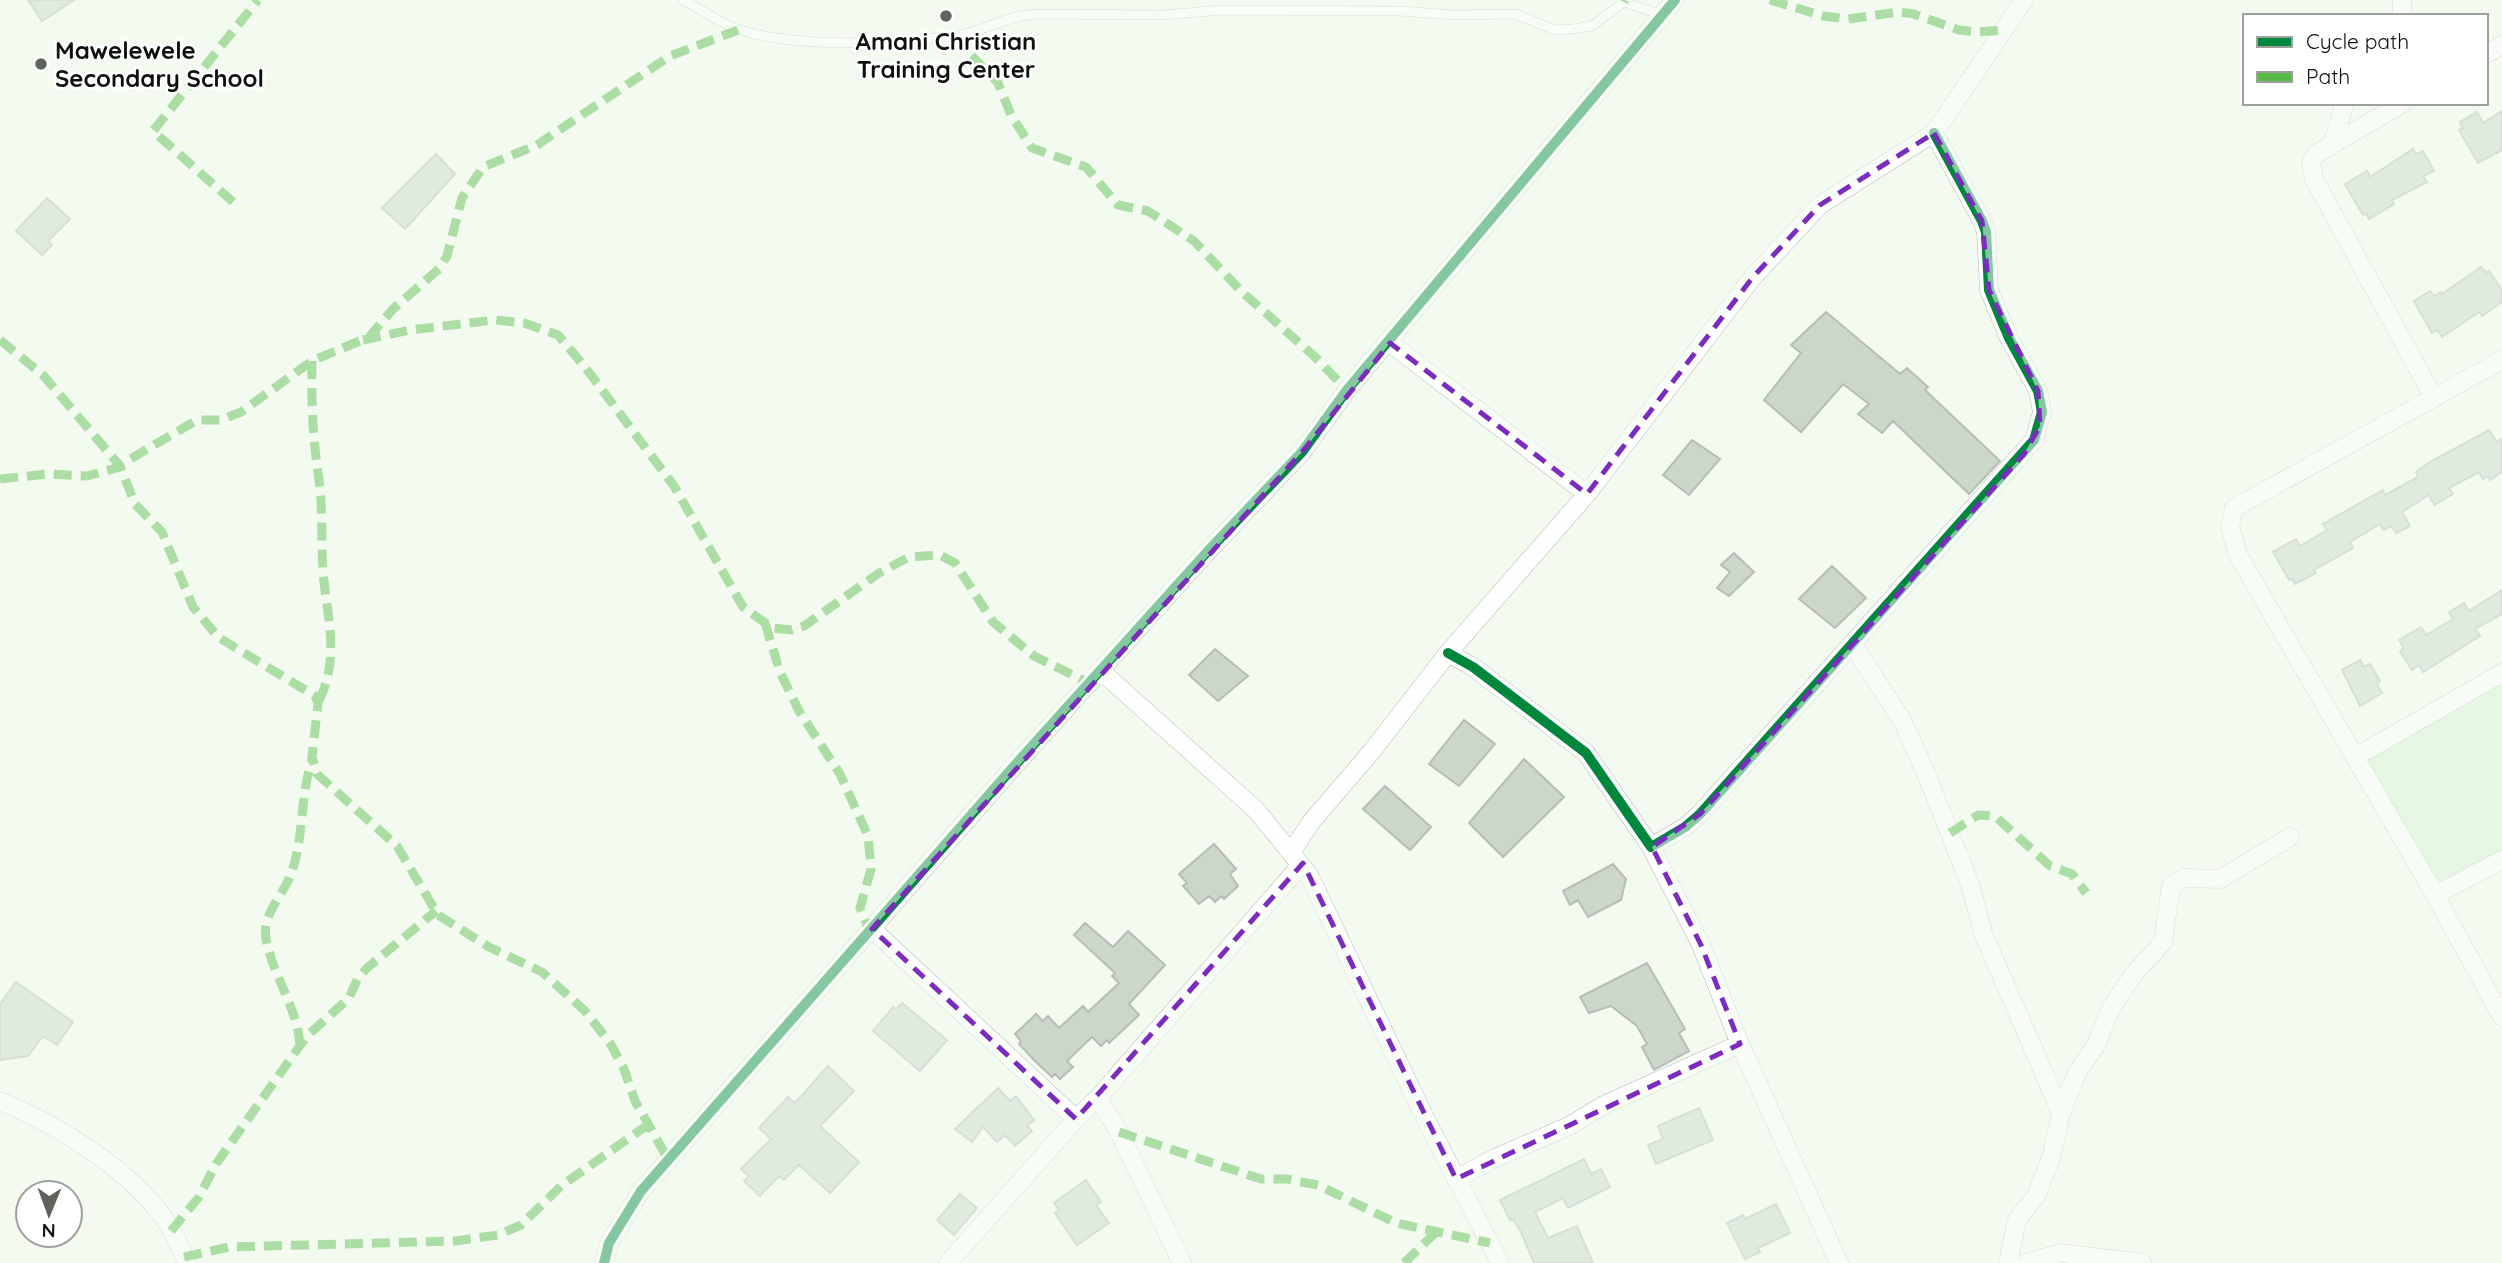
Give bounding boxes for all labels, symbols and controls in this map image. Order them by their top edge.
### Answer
marker: Amani Christian Training Center [938,8,954,24]
legend [2243,14,2488,105]
place label: Amani Christian Training Center [856,26,1036,84]
text: Cycle path [2306,28,2409,54]
place label: Mawelewele Secondary School [55,35,264,93]
marker: Mawelewele Secondary School [33,56,49,72]
text: Path [2306,63,2350,89]
north arrow [14,1179,84,1249]
text: N [42,1219,56,1243]

